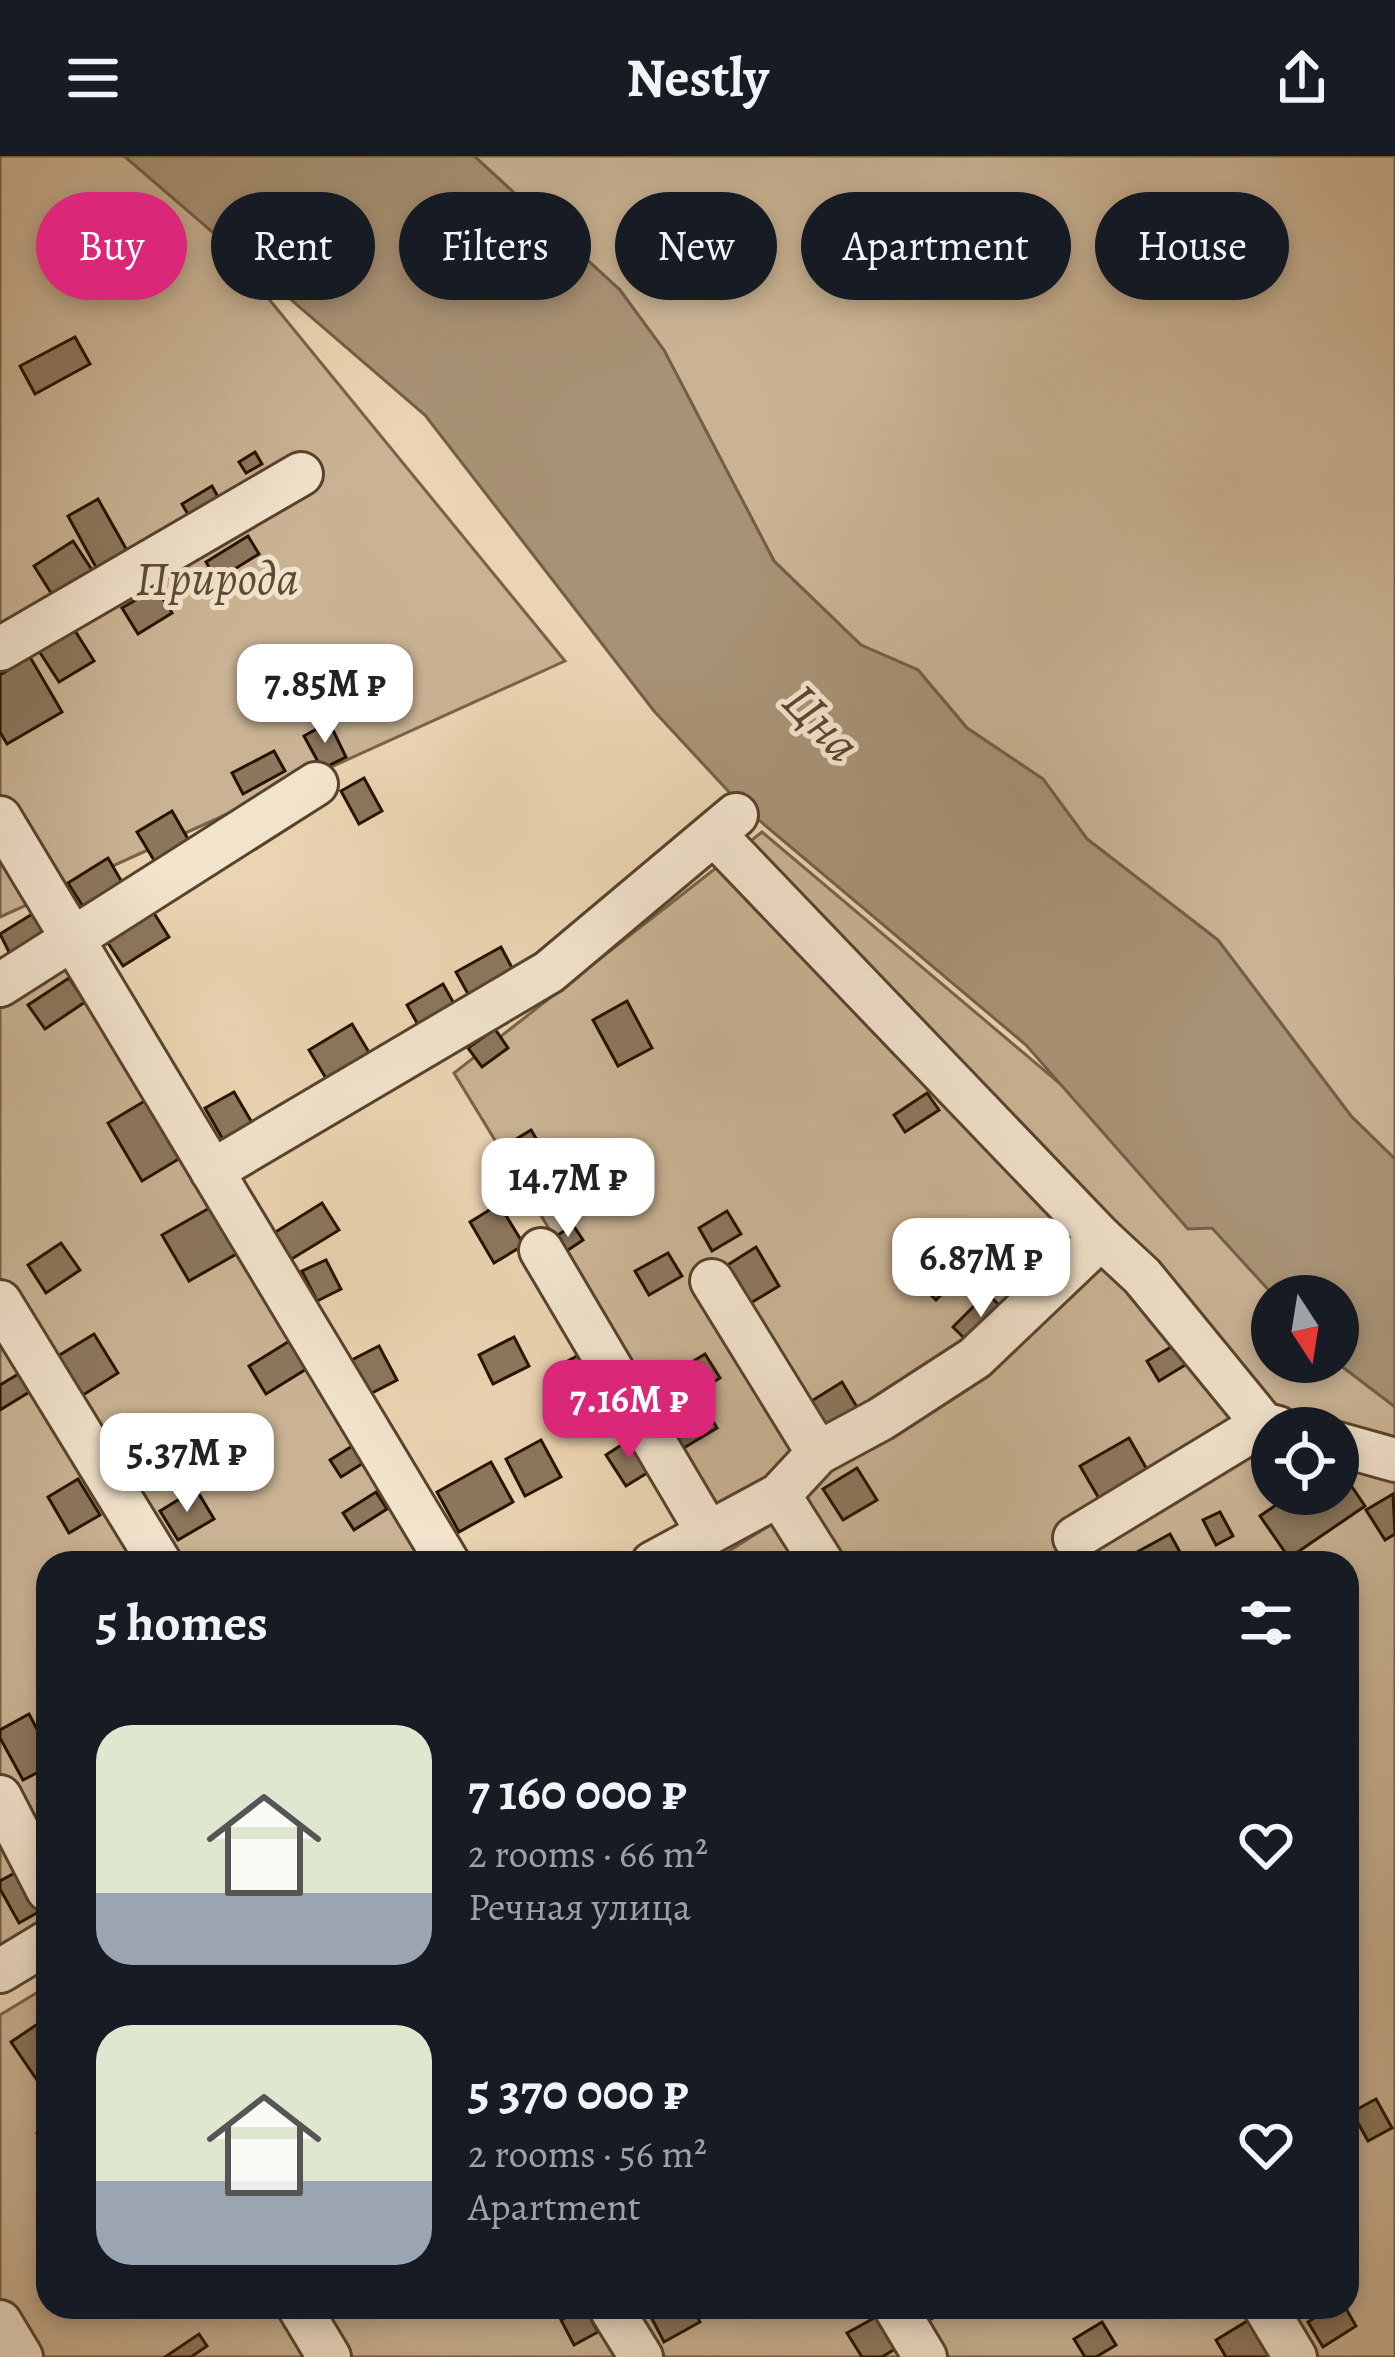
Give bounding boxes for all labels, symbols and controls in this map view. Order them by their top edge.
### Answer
text: Nestly [626,41,769,115]
icon: menu [60,45,126,111]
icon: share [1269,45,1335,111]
chip: Buy [36,192,187,300]
chip: Rent [211,192,375,300]
chip: Filters [399,192,591,300]
chip: New [615,192,777,300]
chip: Apartment [801,192,1071,300]
chip: House [1095,192,1289,300]
park label: Природа [135,545,299,611]
pin: 7.85M ₽ [214,644,436,746]
text: 7.85M ₽ [264,656,386,709]
water label: Цна [767,668,877,778]
pin: 14.7M ₽ [457,1138,679,1240]
text: 14.7M ₽ [508,1150,628,1203]
pin: 6.87M ₽ [870,1218,1092,1320]
text: 6.87M ₽ [919,1230,1043,1283]
north arrow [1251,1275,1359,1383]
map controls [1251,1275,1359,1515]
pin: 7.16M ₽ [518,1360,740,1462]
text: 7.16M ₽ [570,1372,688,1425]
button: locate [1251,1407,1359,1515]
pin: 5.37M ₽ [76,1413,298,1515]
text: 5.37M ₽ [127,1425,247,1478]
text: 5 homes [96,1588,268,1658]
icon: filters [1233,1590,1299,1656]
text: 7 160 000 ₽ [468,1757,687,1827]
icon: home [192,1773,336,1917]
icon: heart [1233,1812,1299,1878]
text: 2 rooms · 66 m² [468,1827,708,1880]
text: Речная улица [468,1880,691,1933]
text: 5 370 000 ₽ [468,2057,689,2127]
icon: home [192,2073,336,2217]
icon: heart [1233,2112,1299,2178]
text: 2 rooms · 56 m² [468,2127,707,2180]
text: Apartment [468,2180,641,2233]

